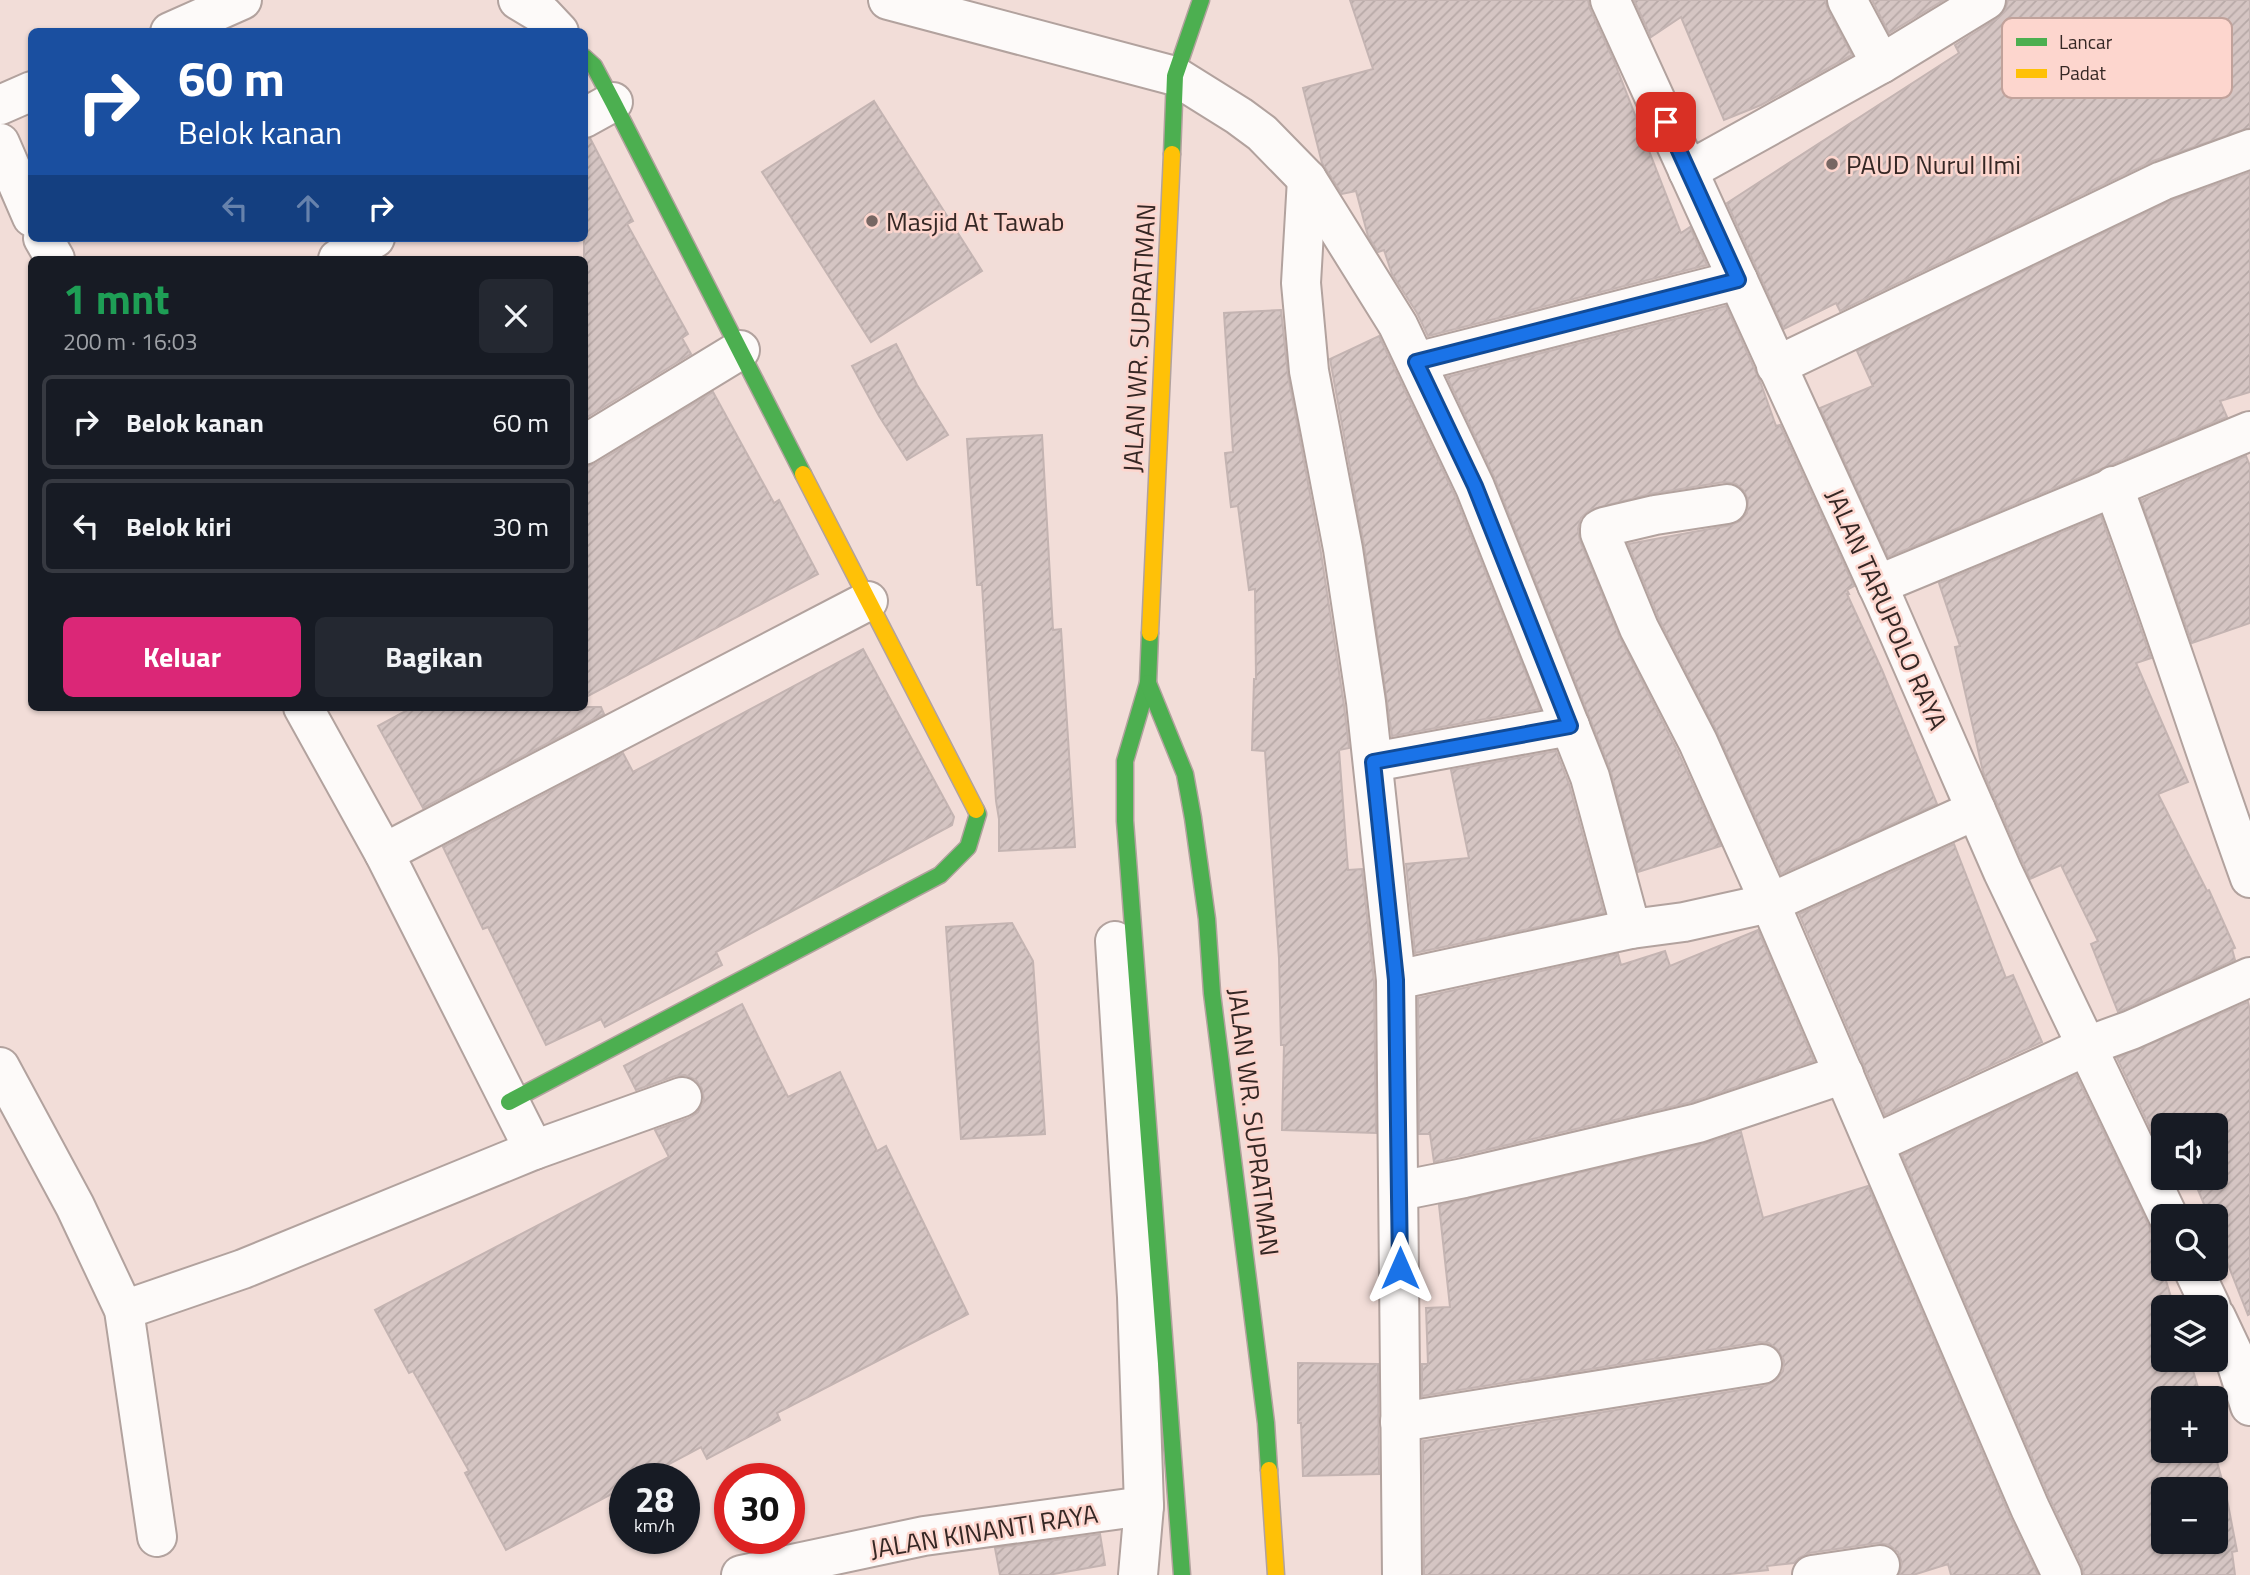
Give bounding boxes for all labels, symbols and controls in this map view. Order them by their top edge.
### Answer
legend [2002,18,2232,98]
text: Lancar [2059,27,2113,56]
text: 60 m [178,40,285,115]
icon: right [63,56,154,147]
text: Padat [2059,58,2106,87]
pin [1636,92,1696,152]
icon: arrive [1647,103,1685,141]
text: Belok kanan [178,108,342,156]
place label: PAUD Nurul Ilmi [1846,145,2021,184]
marker: PAUD Nurul Ilmi [1824,156,1840,172]
icon: left [216,189,254,227]
icon: ahead [289,189,327,227]
icon: right [362,189,400,227]
place label: Masjid At Tawab [886,202,1065,241]
street label: JALAN WR. SUPRATMAN [1112,202,1166,474]
marker: Masjid At Tawab [864,213,880,229]
text: 1 mnt [63,266,170,330]
button: close [479,279,553,353]
text: 200 m · 16:03 [63,324,198,359]
icon: right [67,403,105,441]
text: Belok kanan [126,403,264,442]
text: 60 m [492,403,549,442]
street label: JALAN TARUPOLO RAYA [1816,482,1958,736]
icon: left [67,507,105,545]
text: Belok kiri [126,507,232,546]
text: 30 m [492,507,549,546]
button: Keluar [63,617,301,697]
button: Bagikan [315,617,553,697]
street label: JALAN WR. SUPRATMAN [1218,986,1290,1258]
map controls [2151,1113,2228,1554]
button: sound [2151,1113,2228,1190]
button: search [2151,1204,2228,1281]
position arrow [1363,1231,1437,1305]
button: layers [2151,1295,2228,1372]
button: + [2151,1386,2228,1463]
speed limit sign: 30 [714,1463,805,1554]
text: 28 [635,1472,674,1526]
button: − [2151,1477,2228,1554]
street label: JALAN KINANTI RAYA [867,1494,1101,1568]
text: km/h [634,1512,675,1539]

